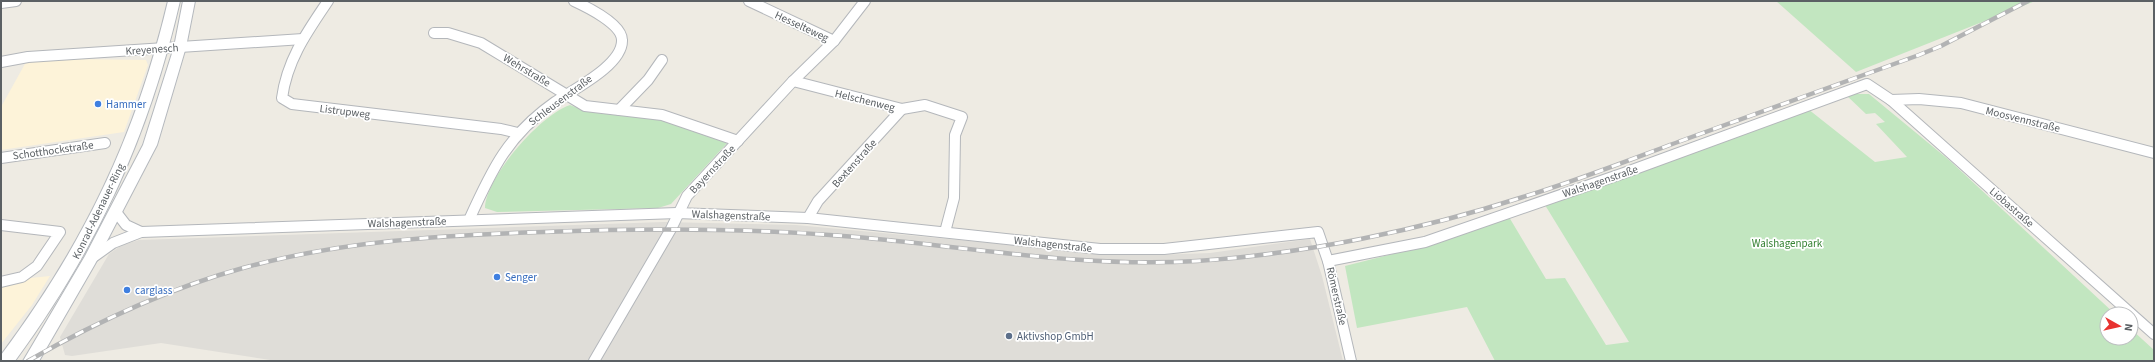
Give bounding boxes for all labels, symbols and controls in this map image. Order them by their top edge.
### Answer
street label: Hesselteweg [772,7,832,46]
street label: Kreyenesch [125,40,179,59]
street label: Wehrstraße [500,50,554,91]
street label: Schleusenstraße [525,71,596,129]
street label: Helschenweg [833,86,897,115]
place label: Hammer [106,97,146,112]
marker: Hammer [93,99,103,109]
street label: Listrupweg [319,101,372,122]
street label: Moosvennstraße [1984,103,2062,136]
street label: Bextenstraße [829,135,881,191]
street label: Schotthockstraße [12,137,95,164]
street label: Bayernstraße [686,141,739,197]
street label: Konrad-Adenauer-Ring [69,160,128,262]
street label: Walshagenstraße [1560,161,1640,201]
street label: Liobastraße [1986,184,2038,231]
street label: Walshagenstraße [691,207,771,224]
street label: Walshagenstraße [367,214,447,231]
street label: Walshagenstraße [1013,233,1093,256]
park label: Walshagenpark [1752,236,1823,251]
street label: Römerstraße [1323,265,1351,327]
place label: Senger [505,270,537,285]
marker: Senger [492,272,502,282]
place label: carglass [135,283,173,298]
marker: carglass [122,285,132,295]
north arrow [2099,306,2139,346]
text: N [2120,323,2136,332]
place label: Aktivshop GmbH [1017,329,1094,344]
marker: Aktivshop GmbH [1004,331,1014,341]

